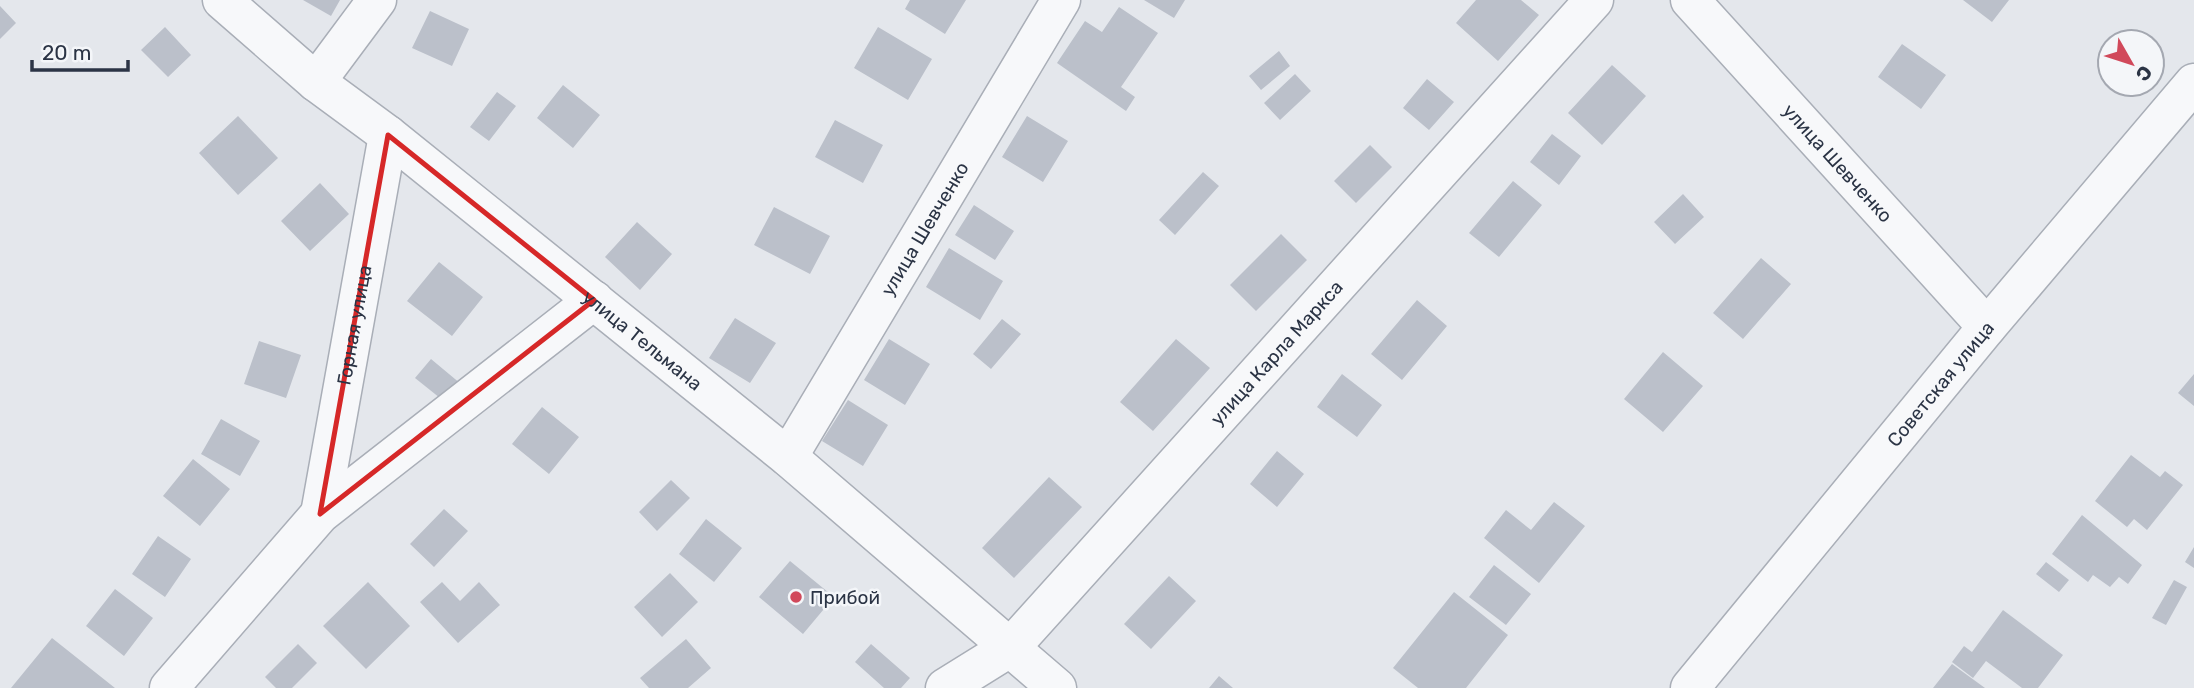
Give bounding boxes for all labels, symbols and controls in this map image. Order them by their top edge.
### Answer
scale bar [32,28,128,72]
north arrow [2096,28,2166,98]
text: 20 m [42,40,91,65]
text: С [2131,61,2157,86]
street label: улица Шевченко [1778,99,1898,227]
street label: улица Шевченко [876,157,973,300]
street label: Горная улица [332,263,376,387]
street label: улица Карла Маркса [1205,275,1347,430]
street label: улица Тельмана [578,285,707,395]
street label: Советская улица [1882,316,1999,451]
place label: Прибой [810,586,880,609]
marker: Прибой [788,589,804,605]

